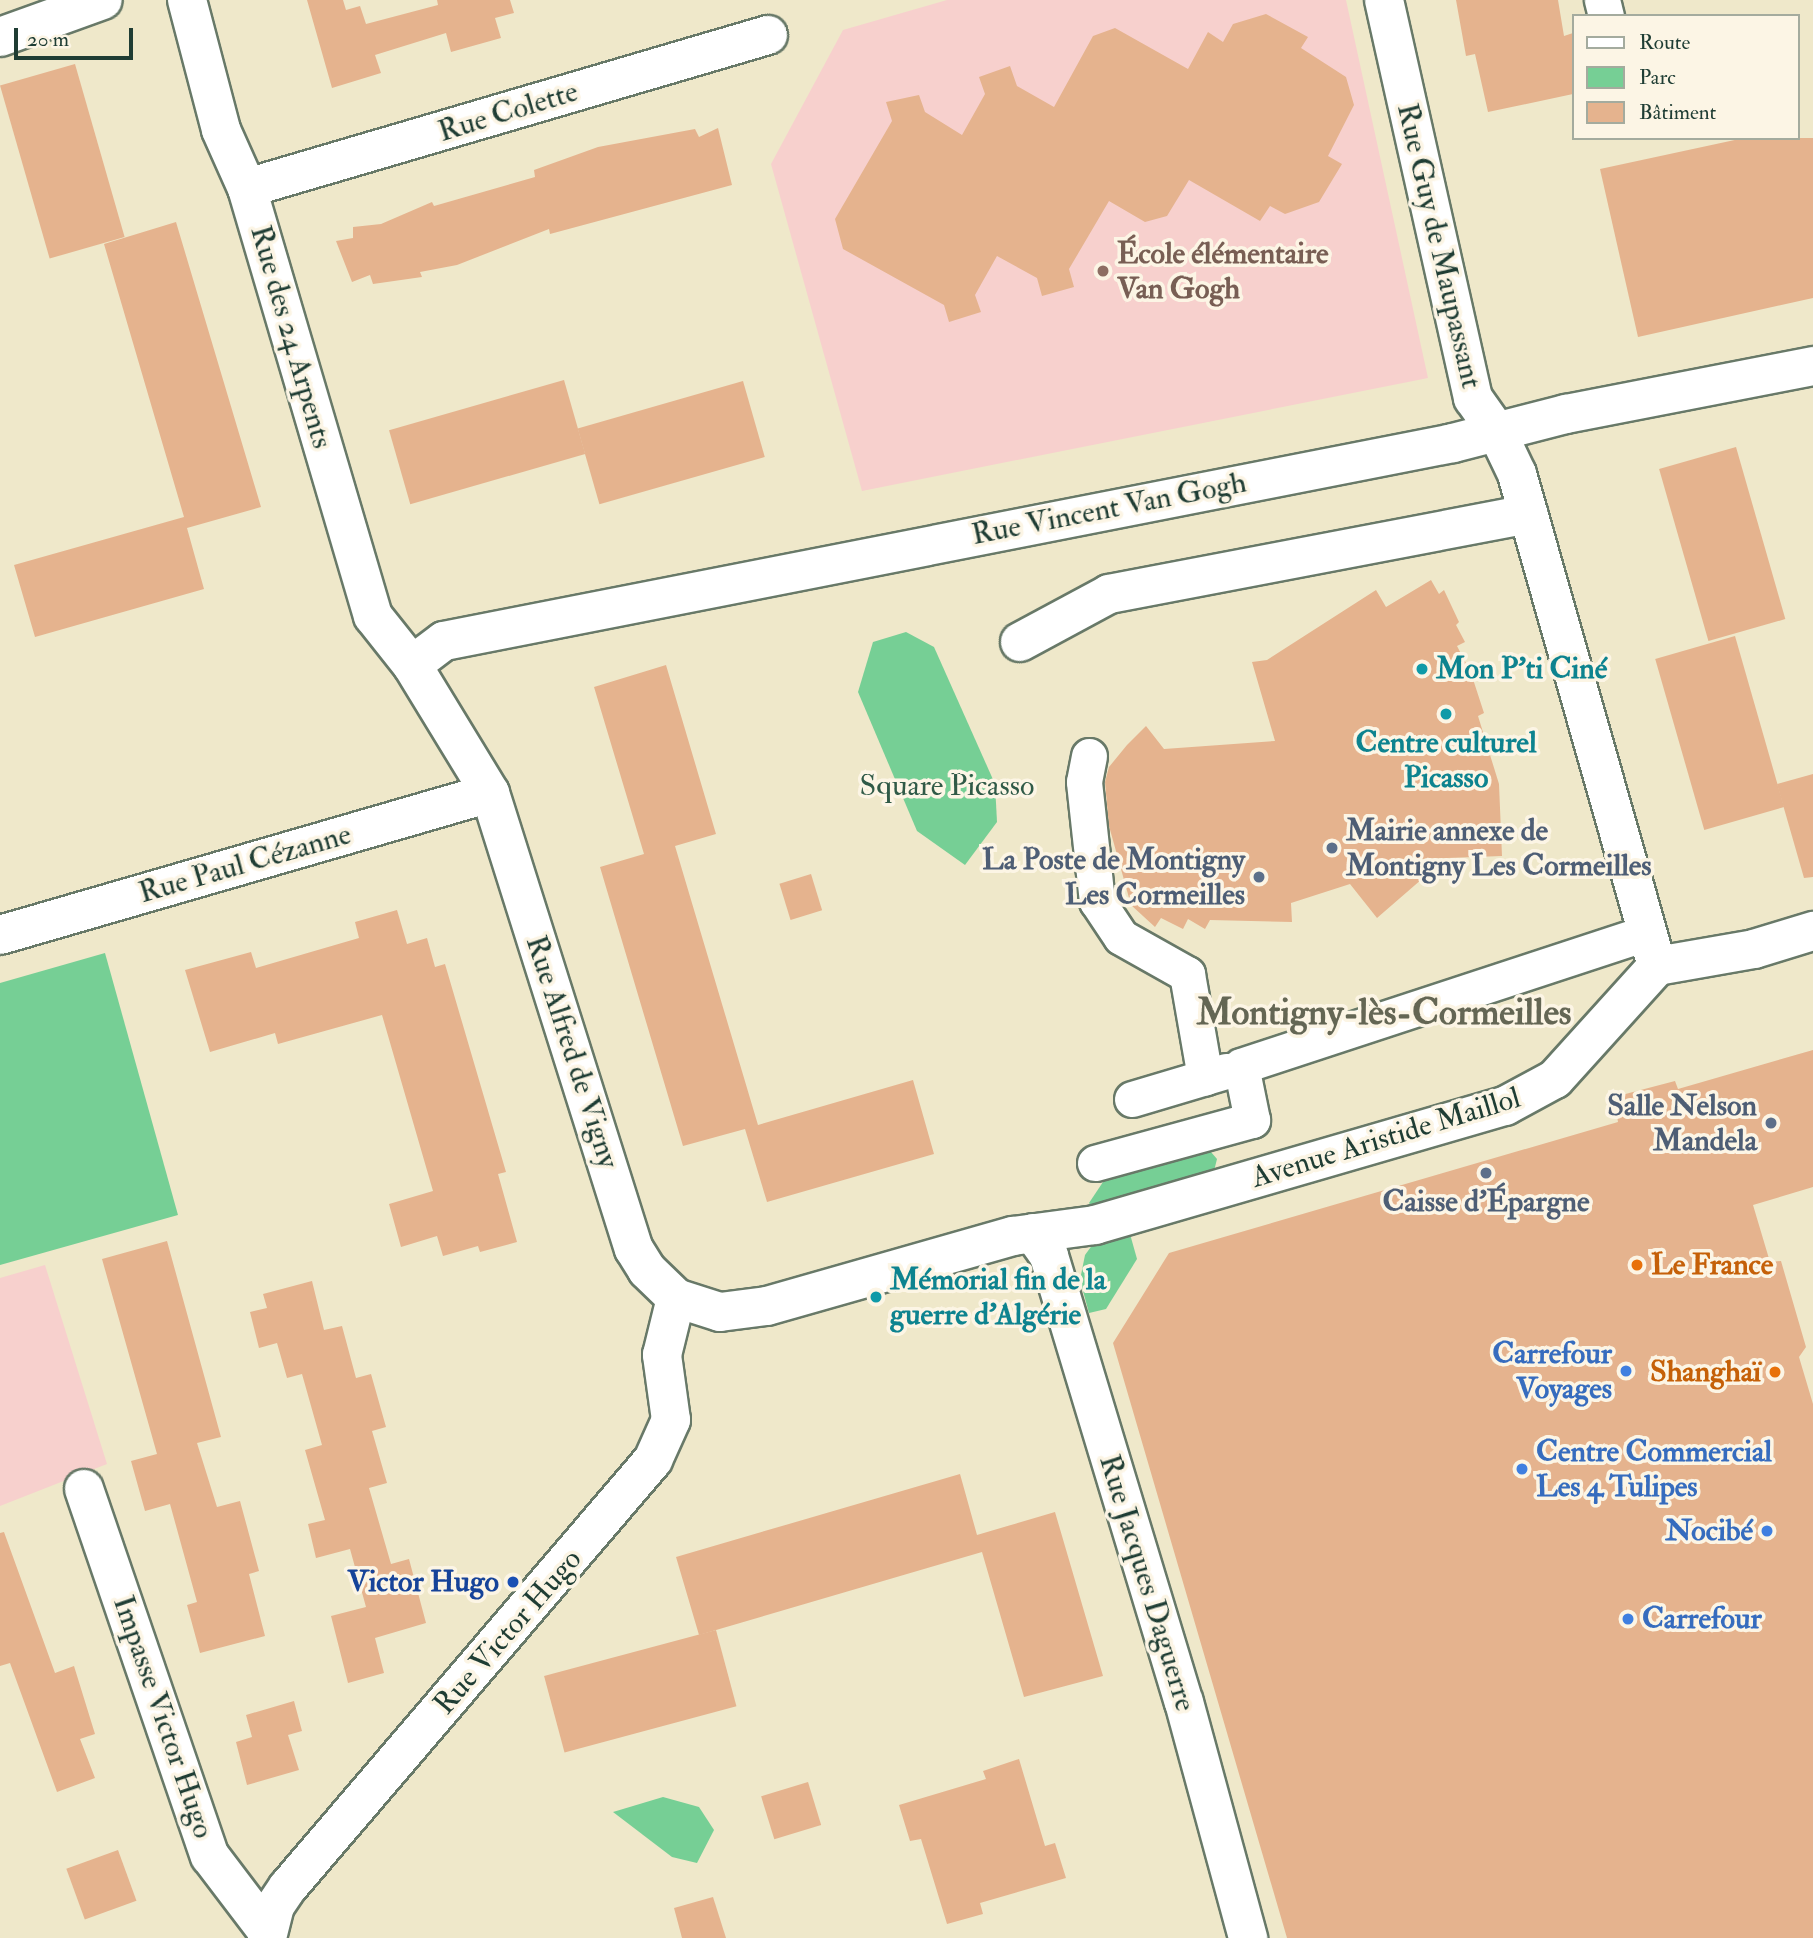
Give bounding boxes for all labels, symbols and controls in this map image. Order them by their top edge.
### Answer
scale bar [18,14,136,58]
legend [1572,14,1799,140]
text: 20 m [27,26,69,53]
text: Route [1639,29,1690,56]
text: Parc [1639,64,1676,91]
street label: Rue Colette [434,74,582,150]
text: Bâtiment [1639,99,1716,126]
street label: Rue Guy de Maupassant [1389,100,1489,392]
street label: Rue des 24 Arpents [242,221,340,453]
place label: École élémentaire Van Gogh [1117,236,1329,306]
marker: École élémentaire Van Gogh [1095,263,1111,279]
street label: Rue Vincent Van Gogh [969,465,1249,553]
place label: Mon P'ti Ciné [1436,651,1607,687]
marker: Mon P'ti Ciné [1414,661,1430,677]
marker: Centre culturel Picasso [1438,706,1454,722]
place label: Centre culturel Picasso [1355,725,1537,796]
park label: Square Picasso [860,768,1034,804]
place label: Mairie annexe de Montigny Les Cormeilles [1346,813,1652,884]
street label: Rue Paul Cézanne [135,817,355,911]
marker: Mairie annexe de Montigny Les Cormeilles [1324,840,1340,856]
place label: La Poste de Montigny Les Cormeilles [982,842,1245,912]
marker: La Poste de Montigny Les Cormeilles [1251,869,1267,885]
street label: Rue Alfred de Vigny [517,931,627,1173]
district label: Montigny-lès-Cormeilles [1196,991,1572,1035]
street label: Avenue Aristide Maillol [1247,1080,1525,1196]
place label: Salle Nelson Mandela [1607,1088,1757,1158]
marker: Salle Nelson Mandela [1763,1115,1779,1131]
marker: Caisse d'Épargne [1478,1165,1494,1181]
place label: Caisse d'Épargne [1383,1184,1589,1220]
place label: Le France [1651,1247,1773,1283]
marker: Le France [1629,1257,1645,1273]
place label: Mémorial fin de la guerre d'Algérie [890,1262,1106,1332]
marker: Mémorial fin de la guerre d'Algérie [868,1289,884,1305]
place label: Carrefour Voyages [1492,1336,1612,1406]
place label: Shanghaï [1650,1354,1761,1390]
marker: Carrefour Voyages [1618,1363,1634,1379]
marker: Shanghaï [1767,1364,1783,1380]
place label: Centre Commercial Les 4 Tulipes [1536,1434,1772,1504]
street label: Rue Jacques Daguerre [1091,1450,1203,1716]
marker: Centre Commercial Les 4 Tulipes [1514,1461,1530,1477]
place label: Nocibé [1665,1513,1753,1549]
marker: Nocibé [1759,1523,1775,1539]
street label: Rue Victor Hugo [426,1542,590,1722]
place label: Victor Hugo [347,1564,499,1600]
marker: Victor Hugo [505,1574,521,1590]
street label: Impasse Victor Hugo [105,1591,221,1843]
place label: Carrefour [1642,1601,1762,1637]
marker: Carrefour [1620,1611,1636,1627]

